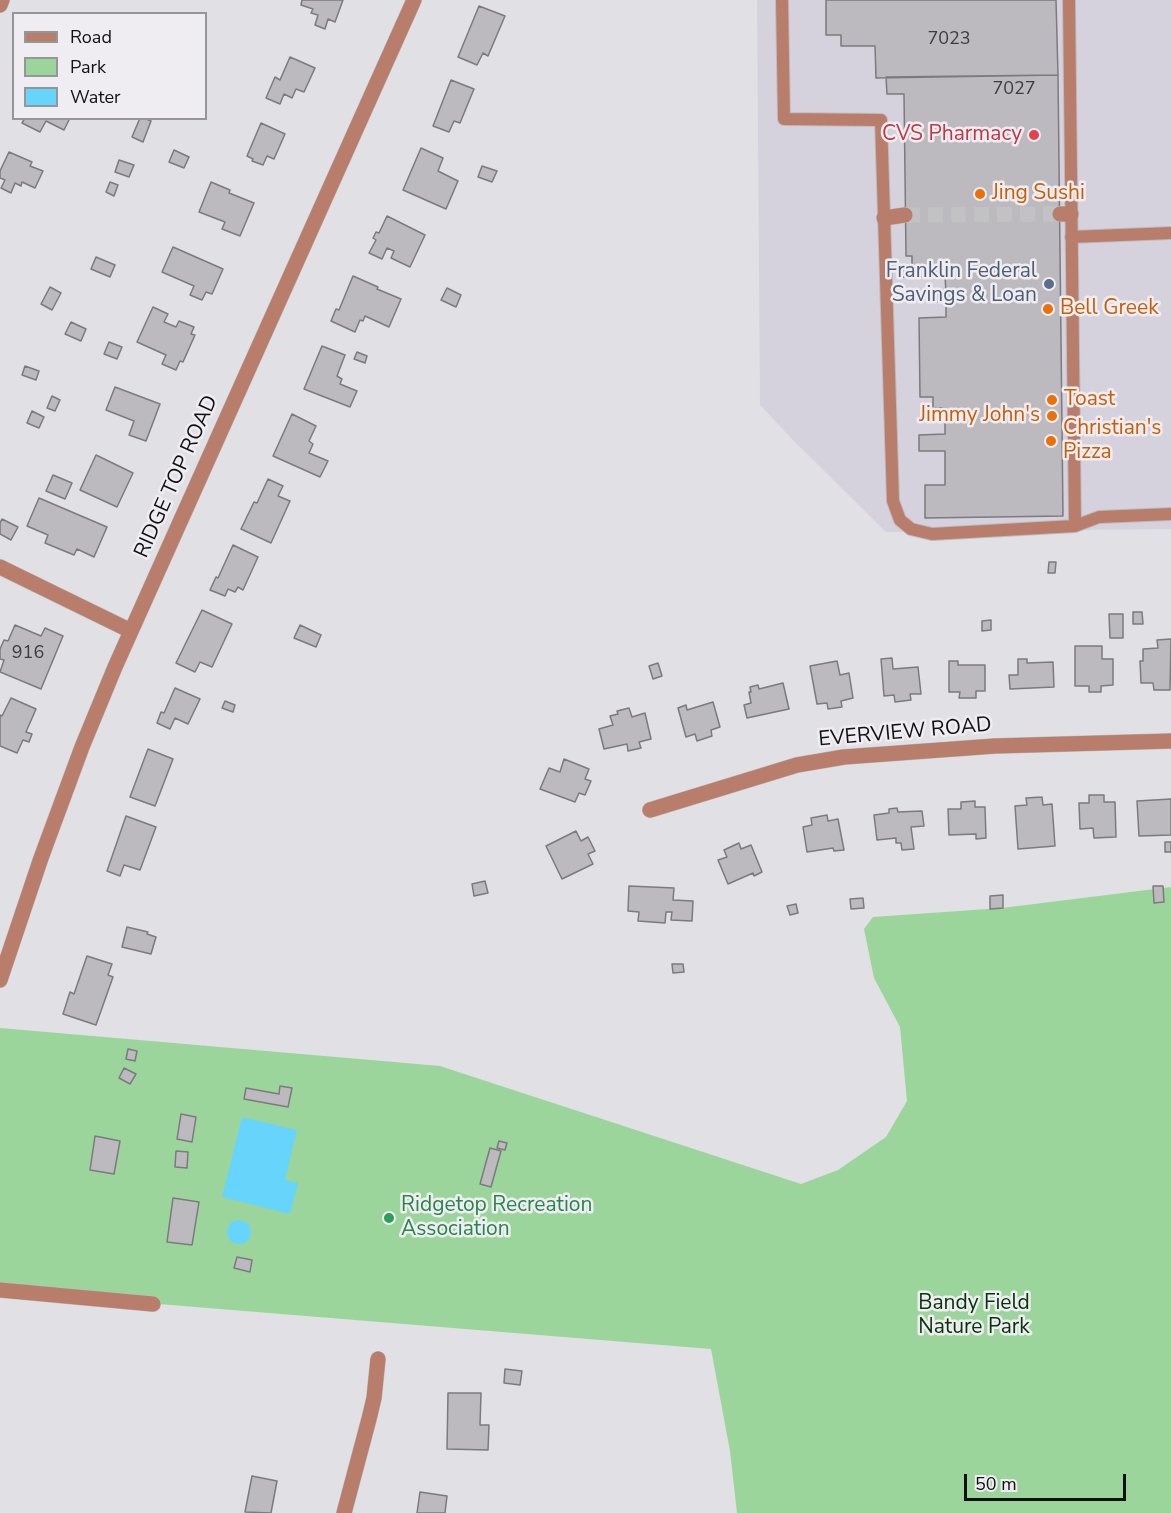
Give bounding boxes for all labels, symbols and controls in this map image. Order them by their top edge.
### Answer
legend [12,12,207,120]
text: Road [70,25,112,49]
house number: 7023 [927,29,971,51]
text: Park [70,55,106,79]
house number: 7027 [992,79,1036,101]
text: Water [70,85,121,109]
place label: CVS Pharmacy [882,122,1022,148]
marker: CVS Pharmacy [1027,128,1041,142]
place label: Jing Sushi [992,181,1085,207]
marker: Jing Sushi [973,187,987,201]
place label: Franklin Federal Savings & Loan [886,259,1037,309]
marker: Franklin Federal Savings & Loan [1042,277,1056,291]
place label: Bell Greek [1060,296,1159,322]
marker: Bell Greek [1041,302,1055,316]
place label: Toast [1064,387,1115,413]
street label: RIDGE TOP ROAD [130,392,224,562]
marker: Toast [1045,393,1059,407]
place label: Jimmy John's [919,403,1040,429]
marker: Jimmy John's [1045,409,1059,423]
place label: Christian's Pizza [1063,416,1161,466]
marker: Christian's Pizza [1044,434,1058,448]
house number: 916 [12,643,44,665]
street label: EVERVIEW ROAD [817,713,993,753]
place label: Ridgetop Recreation Association [401,1193,592,1243]
marker: Ridgetop Recreation Association [382,1211,396,1225]
park label: Bandy Field Nature Park [918,1291,1030,1341]
scale bar [967,1462,1129,1500]
text: 50 m [975,1472,1017,1496]

